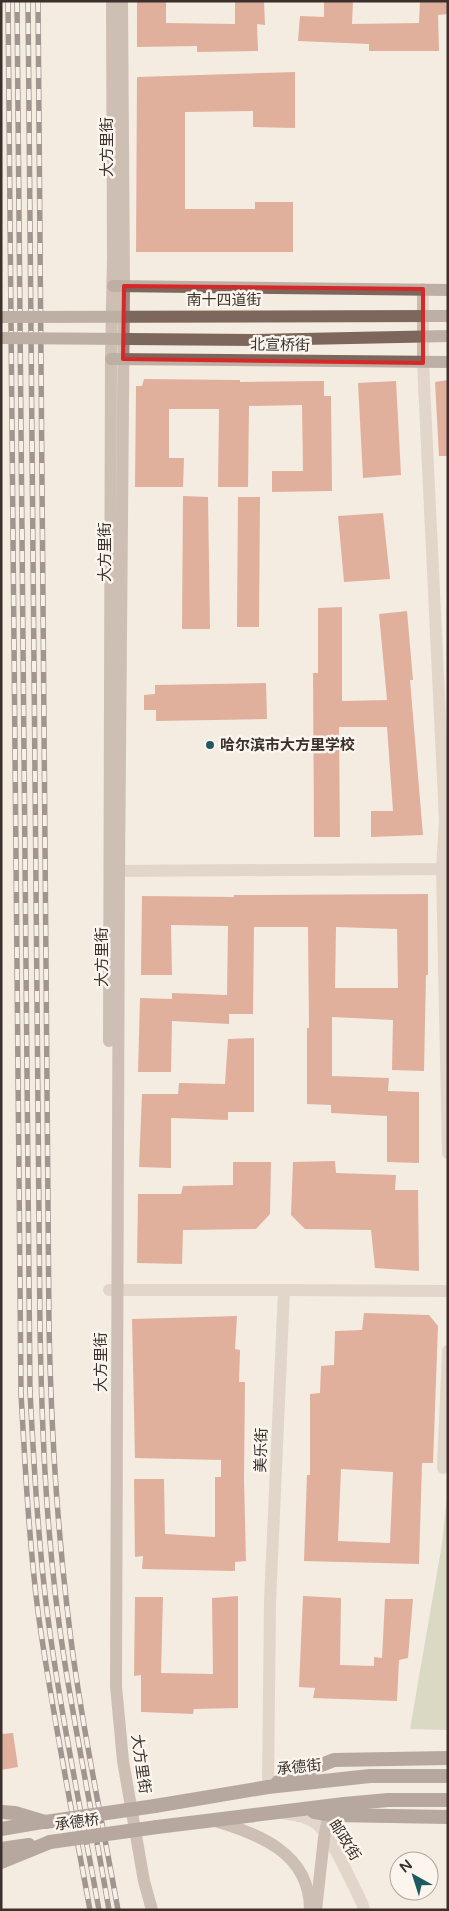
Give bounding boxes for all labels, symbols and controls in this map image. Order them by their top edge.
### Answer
street label: 大方里街 [98,117,116,177]
street label: 南十四道街 [186,291,262,309]
street label: 北宣桥街 [250,335,310,355]
street label: 大方里街 [96,522,114,582]
place label: 哈尔滨市大方里学校 [220,736,355,754]
marker: 哈尔滨市大方里学校 [204,739,216,751]
street label: 大方里街 [93,927,111,987]
street label: 大方里街 [92,1332,110,1392]
street label: 美乐街 [251,1427,271,1473]
street label: 大方里街 [128,1733,154,1795]
street label: 承德街 [276,1756,322,1778]
street label: 承德桥 [53,1810,101,1834]
street label: 邮政街 [325,1816,365,1864]
north arrow [389,1851,439,1901]
text: N [396,1856,416,1876]

